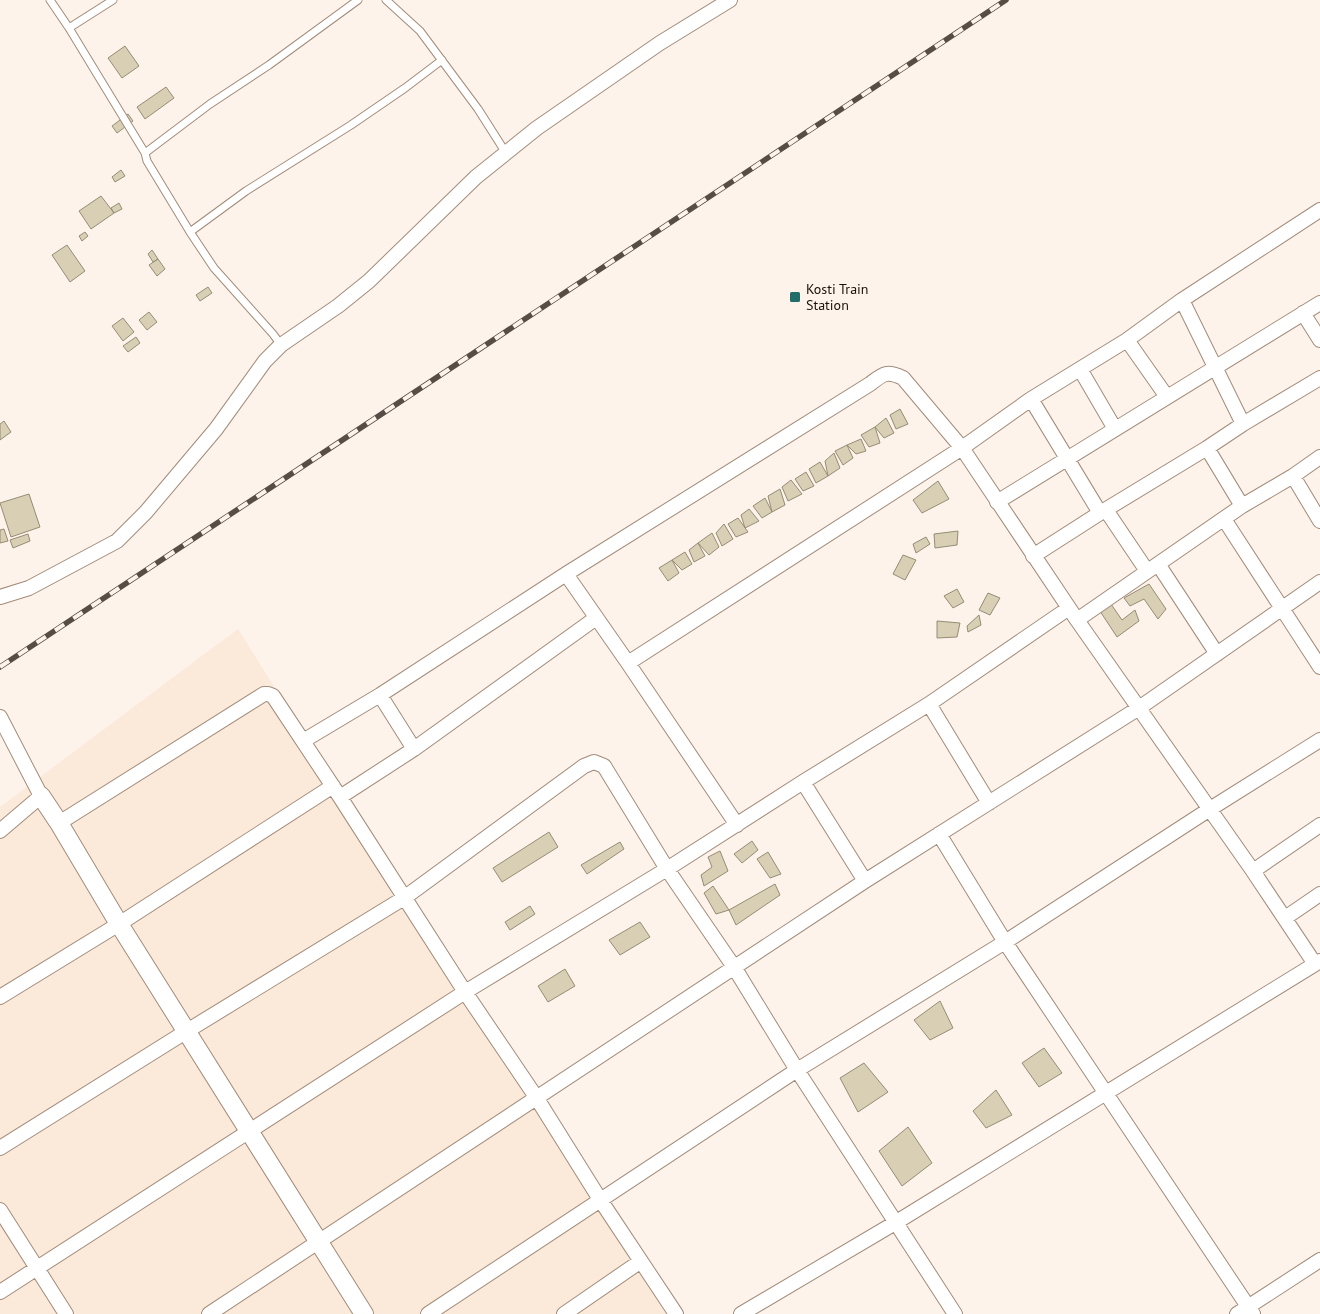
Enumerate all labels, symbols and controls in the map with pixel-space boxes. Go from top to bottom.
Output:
place label: Kosti Train Station [806,280,868,314]
marker: Kosti Train Station [788,290,802,304]

